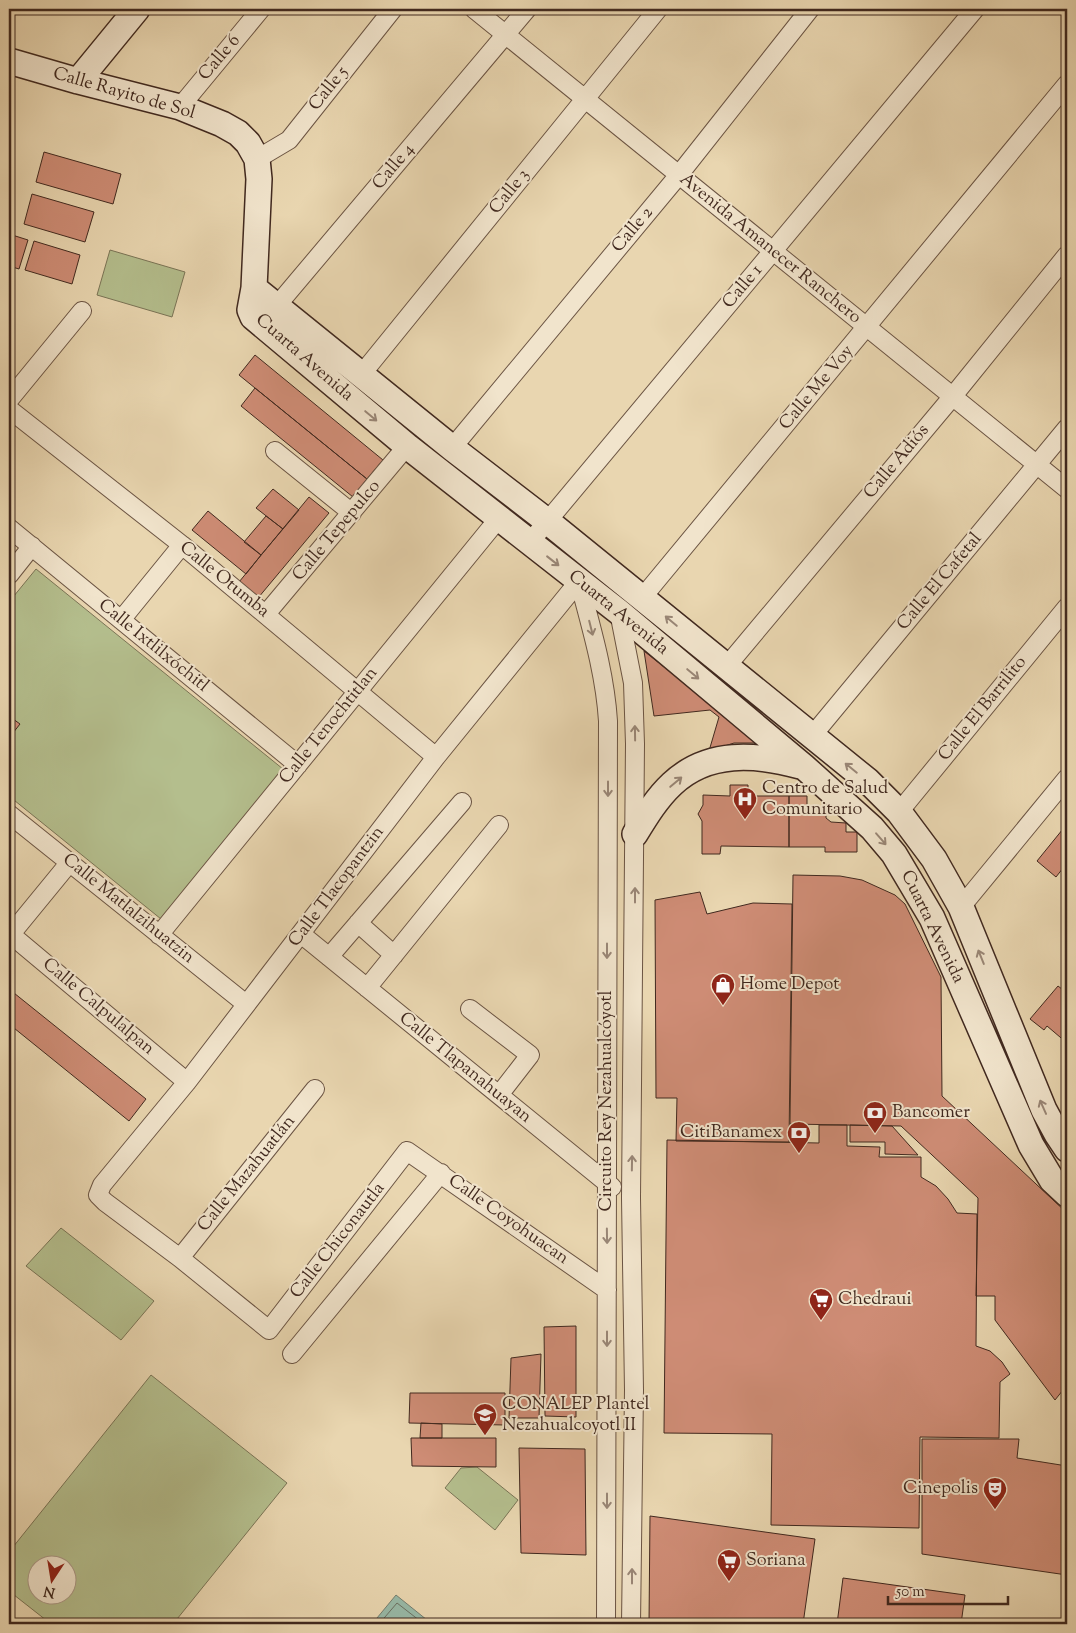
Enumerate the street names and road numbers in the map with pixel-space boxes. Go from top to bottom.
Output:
street label: Calle 6 [193,29,247,87]
street label: Calle Rayito de Sol [50,61,198,127]
street label: Calle 5 [303,61,355,117]
street label: Calle 4 [367,138,421,196]
street label: Calle 3 [484,164,536,220]
street label: Avenida Amanecer Ranchero [673,167,867,331]
street label: Calle 2 [606,201,660,259]
street label: Calle 1 [717,259,769,315]
street label: Cuarta Avenida [249,308,359,408]
street label: Calle Me Voy [774,340,860,436]
street label: Calle Adiós [858,419,936,505]
street label: Calle Tepepulco [287,475,387,587]
street label: Calle El Cafetal [891,527,989,637]
street label: Calle Otumba [173,535,275,625]
street label: Cuarta Avenida [562,564,674,662]
street label: Calle Ixtlilxóchitl [92,593,214,699]
street label: Calle El Barrilito [932,651,1034,767]
street label: Calle Tenochtitlan [274,662,385,790]
street label: Calle Tlacopantzin [283,821,391,953]
street label: Calle Matlalzihuatzin [56,848,200,971]
street label: Cuarta Avenida [893,866,971,988]
street label: Calle Calpulalpan [36,952,160,1062]
street label: Circuito Rey Nezahualcóyotl [594,990,620,1212]
street label: Calle Tlapanahuayan [393,1006,537,1130]
street label: Calle Mazahuatlán [192,1110,303,1238]
street label: Calle Coyohuacan [442,1169,574,1272]
street label: Calle Chiconautla [284,1177,392,1305]

